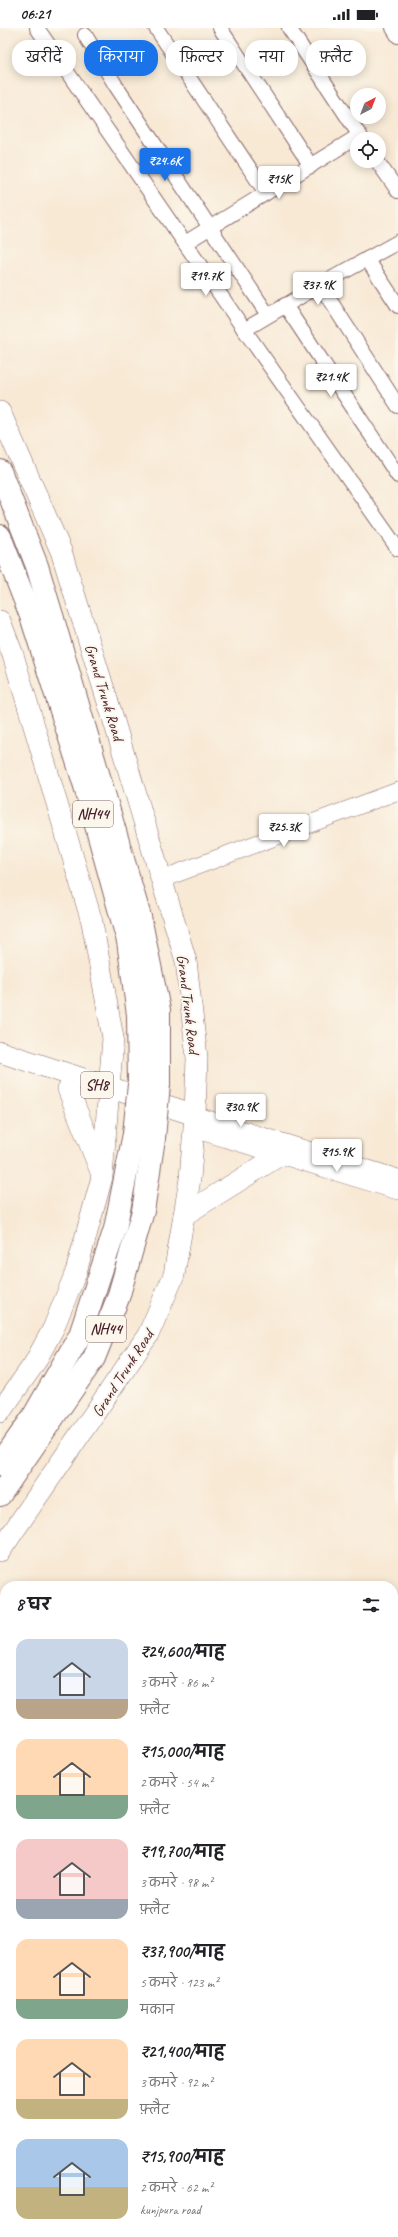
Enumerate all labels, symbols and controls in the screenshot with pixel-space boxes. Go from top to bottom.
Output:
text: 06:21 [20,5,50,24]
chip: खरीदें [12,40,76,76]
chip: किराया [84,40,158,76]
chip: फ़िल्टर [166,40,237,76]
chip: नया [245,40,298,76]
chip: फ़्लैट [306,40,366,76]
north arrow [350,88,386,124]
map controls [350,88,386,168]
button: locate [350,132,386,168]
pin: ₹24.6K [132,148,198,182]
text: ₹24.6K [149,153,181,169]
pin: ₹15K [255,166,303,200]
text: ₹15K [267,171,291,187]
pin: ₹19.7K [173,263,239,297]
text: ₹19.7K [190,268,222,284]
pin: ₹37.9K [285,272,351,306]
text: ₹37.9K [302,277,334,293]
pin: ₹21.4K [298,364,364,398]
text: ₹21.4K [315,369,347,385]
street label: Grand Trunk Road [80,642,129,745]
road number: NH44 [73,801,113,827]
pin: ₹25.3K [251,814,317,848]
text: ₹25.3K [268,819,300,835]
street label: Grand Trunk Road [172,953,204,1057]
road number: SH8 [81,1072,113,1098]
pin: ₹30.9K [208,1094,274,1128]
text: ₹30.9K [225,1099,257,1115]
pin: ₹15.9K [304,1139,370,1173]
text: ₹15.9K [321,1144,353,1160]
road number: NH44 [86,1316,126,1342]
street label: Grand Trunk Road [87,1324,160,1421]
text: 8 घर [16,1594,50,1615]
icon: filters [360,1594,382,1616]
text: ₹24,600/माह [140,1641,225,1662]
icon: home [48,1655,96,1703]
text: 3 कमरे · 86 m² [140,1675,212,1691]
text: फ़्लैट [140,1702,170,1718]
text: ₹15,000/माह [140,1741,225,1762]
icon: home [48,1755,96,1803]
text: 2 कमरे · 54 m² [140,1775,212,1791]
text: फ़्लैट [140,1802,170,1818]
text: ₹19,700/माह [140,1841,225,1862]
icon: home [48,1855,96,1903]
text: 3 कमरे · 98 m² [140,1875,212,1891]
text: फ़्लैट [140,1902,170,1918]
text: ₹37,900/माह [140,1941,225,1962]
icon: home [48,1955,96,2003]
text: 5 कमरे · 123 m² [140,1975,218,1991]
text: मकान [140,2002,174,2018]
text: ₹21,400/माह [140,2041,225,2062]
icon: home [48,2055,96,2103]
text: 3 कमरे · 92 m² [140,2075,212,2091]
text: फ़्लैट [140,2102,170,2118]
text: ₹15,900/माह [140,2146,224,2167]
icon: home [48,2155,96,2203]
text: 2 कमरे · 62 m² [140,2180,212,2196]
text: kunjpura road [140,2202,201,2218]

